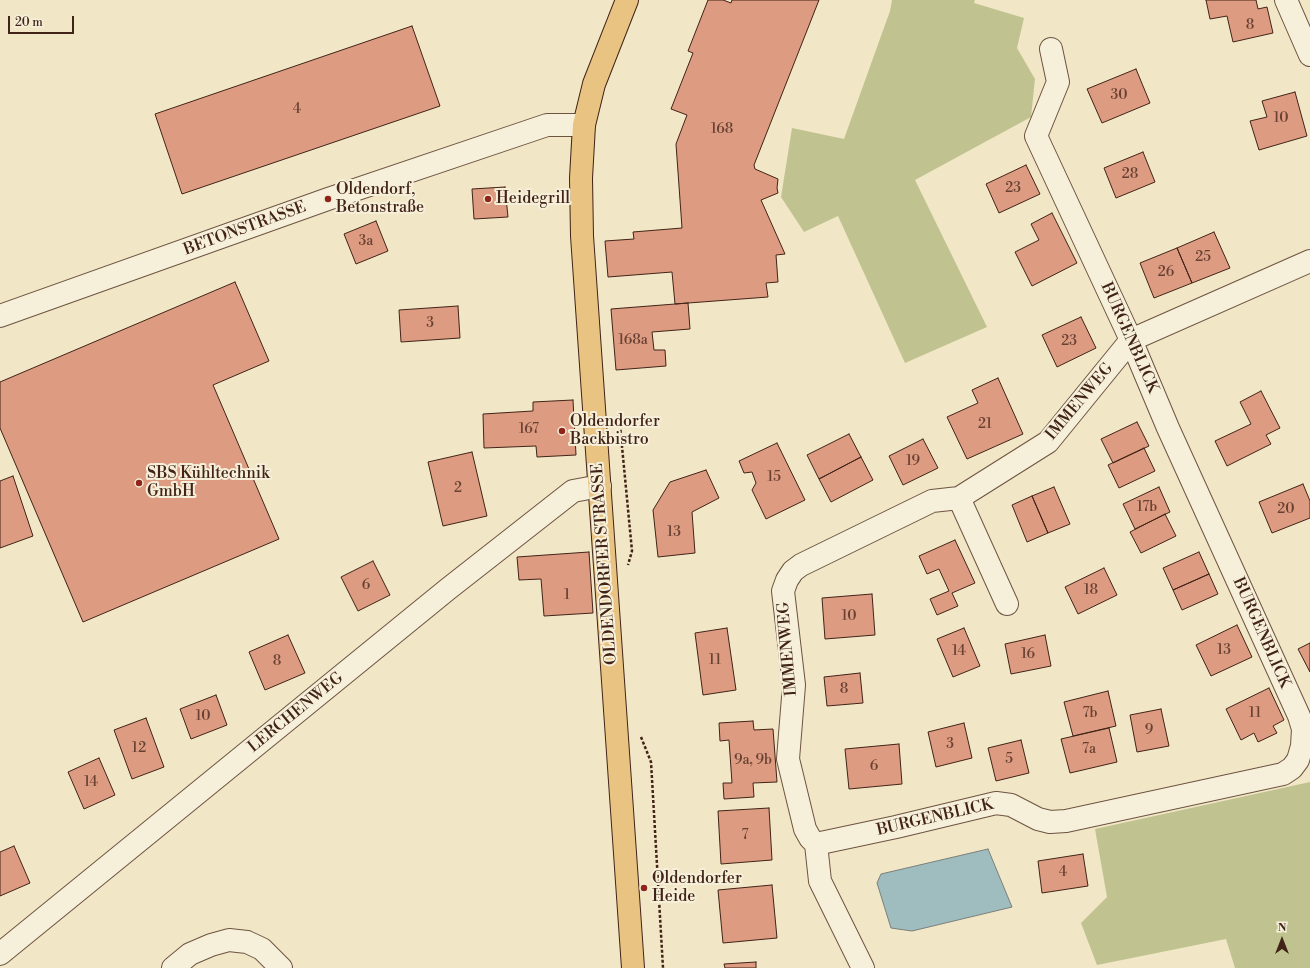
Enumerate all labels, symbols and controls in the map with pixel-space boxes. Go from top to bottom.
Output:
scale bar [10,8,76,34]
text: 20 m [15,15,43,30]
house number: 8 [1246,18,1254,34]
house number: 30 [1110,88,1128,104]
house number: 4 [293,102,301,118]
house number: 10 [1274,111,1288,127]
house number: 168 [711,122,733,138]
house number: 28 [1122,167,1138,183]
place label: Oldendorf, Betonstraße [336,180,424,218]
house number: 23 [1005,181,1021,197]
place label: Heidegrill [496,189,570,209]
marker: Oldendorf, Betonstraße [323,194,333,204]
marker: Heidegrill [483,194,493,204]
street label: BETONSTRASSE [181,198,309,260]
house number: 3a [359,234,373,250]
house number: 25 [1195,250,1211,266]
house number: 26 [1158,265,1174,281]
street label: BURGENBLICK [1096,280,1162,396]
house number: 3 [426,316,434,332]
house number: 168a [618,333,648,349]
house number: 23 [1061,334,1077,350]
street label: IMMENWEG [1042,360,1118,444]
place label: Oldendorfer Backbistro [570,412,660,450]
house number: 21 [978,417,992,433]
house number: 167 [519,422,539,438]
marker: Oldendorfer Backbistro [557,426,567,436]
house number: 19 [906,454,920,470]
street label: OLDENDORFER STRASSE [588,463,622,665]
place label: SBS Kühltechnik GmbH [147,464,269,502]
house number: 15 [767,470,781,486]
marker: SBS Kühltechnik GmbH [134,478,144,488]
house number: 2 [454,481,462,497]
house number: 17b [1137,500,1157,516]
house number: 20 [1277,502,1295,518]
house number: 13 [667,525,681,541]
street label: BURGENBLICK [1228,575,1294,691]
house number: 6 [362,578,370,594]
house number: 18 [1084,583,1098,599]
house number: 1 [564,588,570,604]
street label: IMMENWEG [774,601,802,697]
house number: 10 [842,609,856,625]
house number: 13 [1217,643,1231,659]
house number: 14 [952,644,966,660]
house number: 16 [1021,647,1035,663]
house number: 11 [709,653,721,669]
house number: 8 [273,654,281,670]
street label: LERCHENWEG [245,669,347,757]
house number: 8 [840,682,848,698]
house number: 7b [1082,706,1098,722]
house number: 11 [1249,706,1261,722]
house number: 10 [196,709,210,725]
house number: 9 [1145,723,1153,739]
house number: 3 [946,737,954,753]
house number: 12 [132,741,146,757]
house number: 7a [1082,742,1096,758]
house number: 5 [1005,752,1013,768]
house number: 9a, 9b [734,753,772,769]
house number: 6 [870,759,878,775]
house number: 14 [84,775,98,791]
street label: BURGENBLICK [875,795,995,841]
house number: 7 [741,828,749,844]
house number: 4 [1059,865,1067,881]
place label: Oldendorfer Heide [652,869,742,907]
marker: Oldendorfer Heide [639,883,649,893]
north arrow [1262,920,1302,960]
text: N [1278,921,1286,935]

